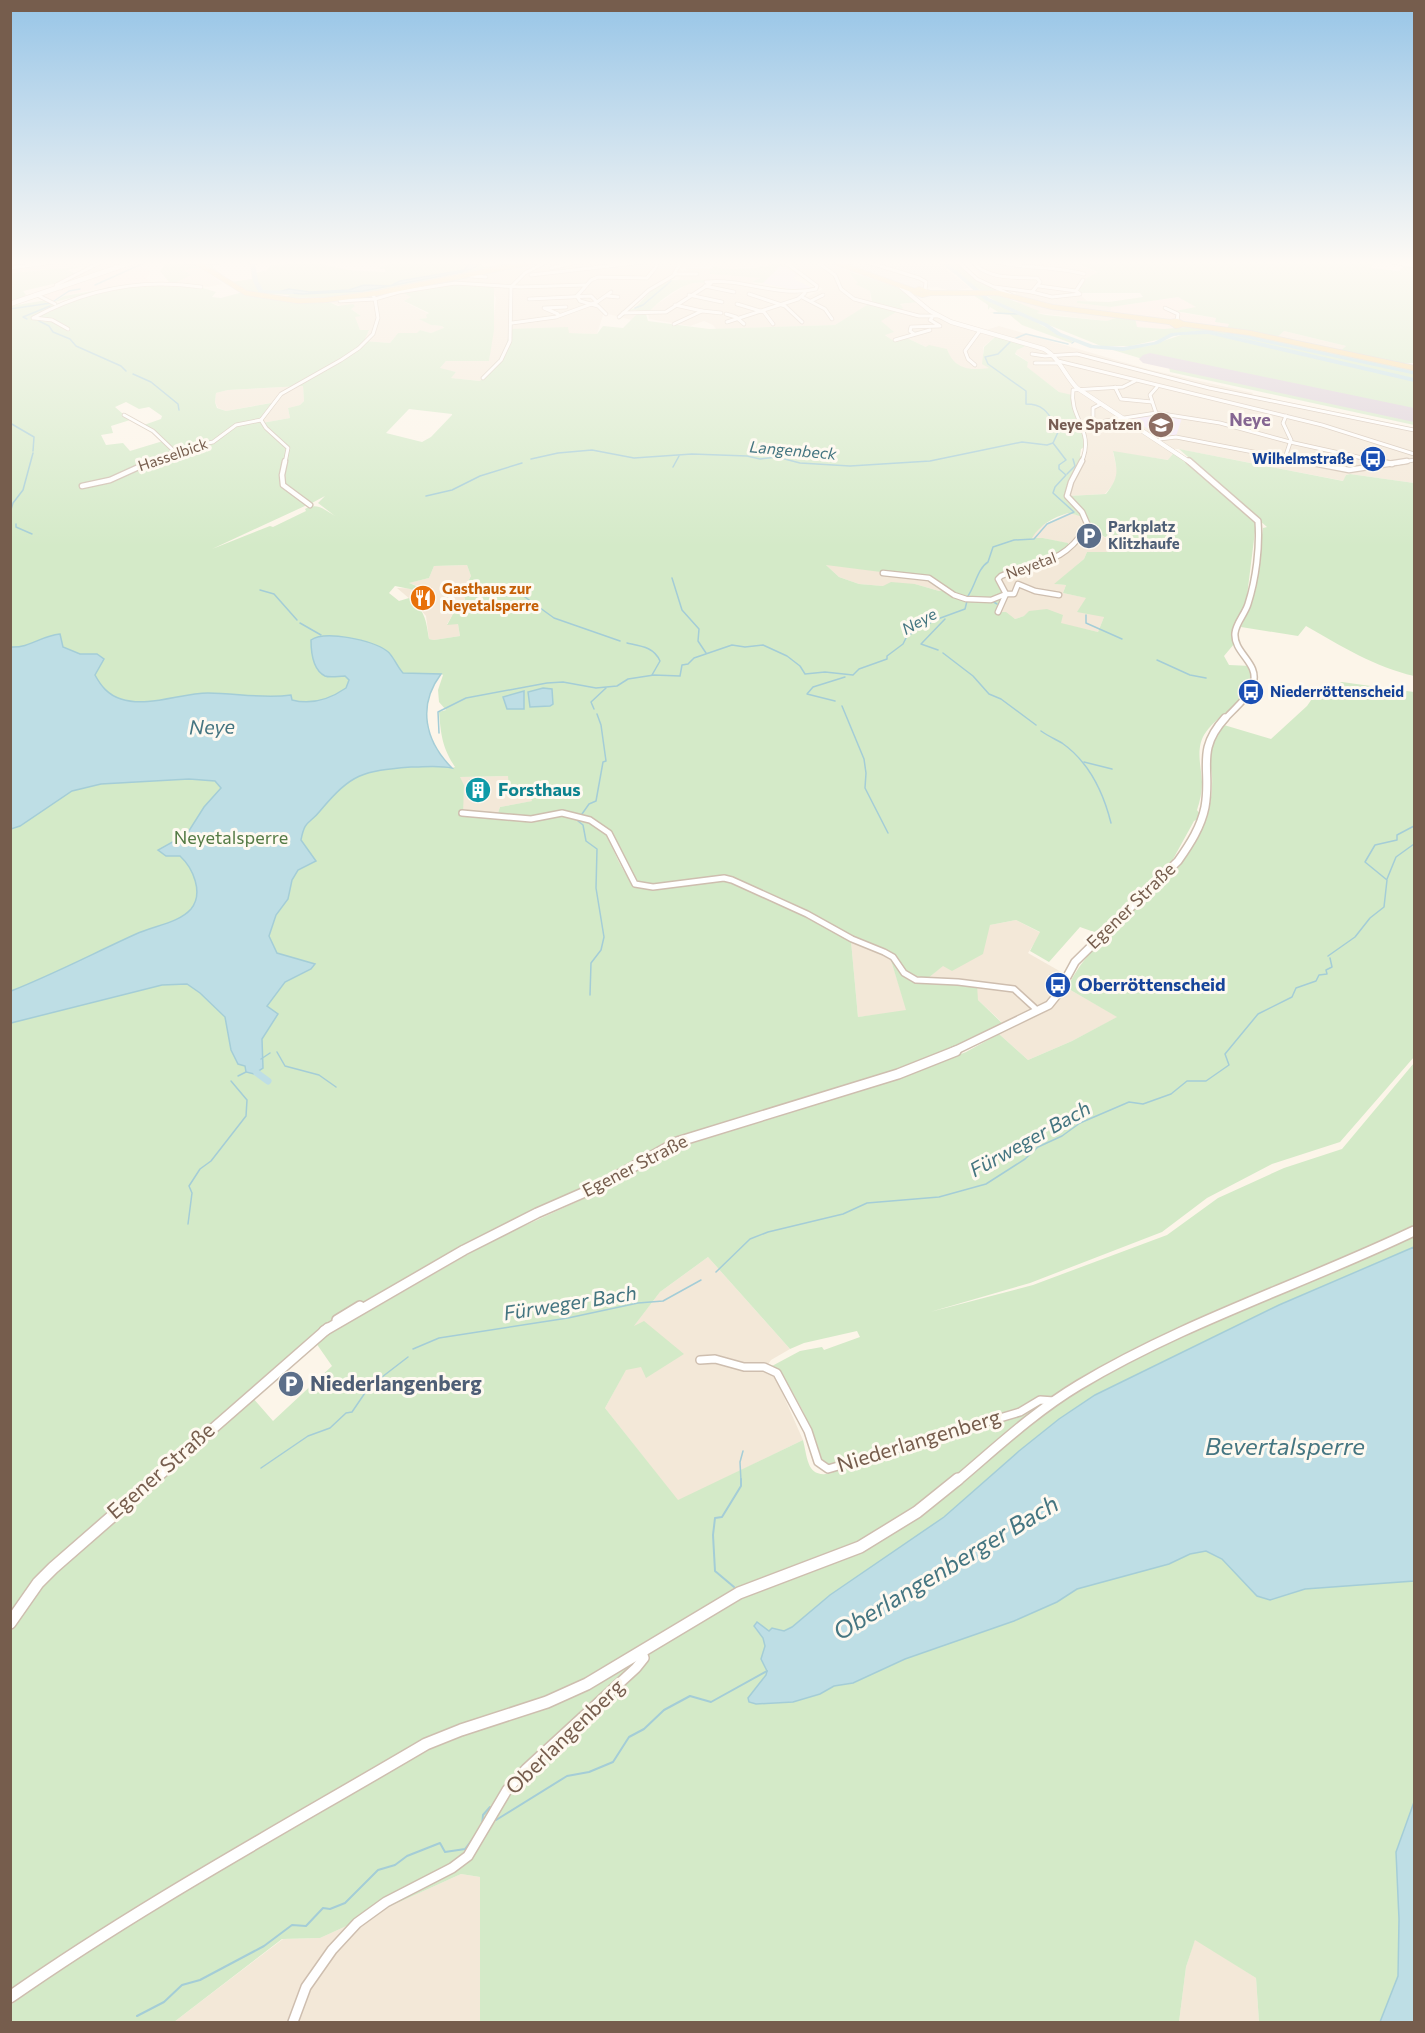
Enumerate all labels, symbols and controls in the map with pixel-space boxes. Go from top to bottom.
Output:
district label: Neye [1229,408,1271,430]
school or university icon: Neye Spatzen [1146,410,1176,440]
place label: Neye Spatzen [1048,415,1142,433]
street label: Hasselbick [135,434,210,474]
water label: Langenbeck [749,436,838,463]
bus stop icon: Wilhelmstraße [1358,444,1388,474]
place label: Wilhelmstraße [1252,449,1354,467]
place label: Parkplatz Klitzhaufe [1108,517,1180,552]
parking icon: Parkplatz Klitzhaufe [1074,521,1104,551]
street label: Neyetal [1003,548,1058,582]
place label: Gasthaus zur Neyetalsperre [442,579,539,614]
restaurant icon: Gasthaus zur Neyetalsperre [408,583,438,613]
water label: Neye [898,603,940,638]
bus stop icon: Niederröttenscheid [1236,677,1266,707]
place label: Niederröttenscheid [1270,682,1404,700]
water label: Neye [189,714,236,738]
building icon: Forsthaus [463,775,493,805]
place label: Forsthaus [498,778,581,800]
park label: Neyetalsperre [174,826,288,848]
street label: Egener Straße [1081,857,1179,953]
bus stop icon: Oberröttenscheid [1043,970,1073,1000]
place label: Oberröttenscheid [1078,973,1226,995]
water label: Fürweger Bach [965,1095,1094,1181]
street label: Egener Straße [578,1129,691,1201]
water label: Fürweger Bach [502,1280,638,1324]
parking icon: Niederlangenberg [276,1369,306,1399]
place label: Niederlangenberg [310,1370,482,1395]
street label: Niederlangenberg [834,1403,1003,1476]
street label: Egener Straße [101,1417,219,1523]
water label: Bevertalsperre [1205,1431,1365,1460]
water label: Oberlangenberger Bach [827,1488,1063,1645]
street label: Oberlangenberg [500,1673,628,1799]

